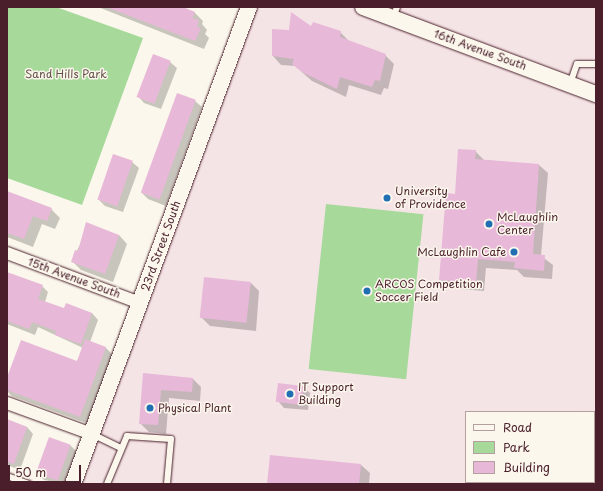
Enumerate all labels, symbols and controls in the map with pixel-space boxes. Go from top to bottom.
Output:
street label: 16th Avenue South [431,27,529,73]
park label: Sand Hills Park [25,67,107,81]
place label: University of Providence [395,185,466,211]
marker: University of Providence [382,193,392,203]
street label: 23rd Street South [138,199,184,293]
place label: McLaughlin Center [497,211,558,237]
marker: McLaughlin Center [484,219,494,229]
place label: McLaughlin Cafe [416,245,506,259]
marker: McLaughlin Cafe [509,247,519,257]
street label: 15th Avenue South [26,255,122,301]
place label: ARCOS Competition Soccer Field [375,278,483,304]
marker: ARCOS Competition Soccer Field [362,286,372,296]
place label: IT Support Building [298,381,354,407]
marker: IT Support Building [285,389,295,399]
place label: Physical Plant [158,401,232,415]
marker: Physical Plant [145,403,155,413]
legend [465,411,595,483]
text: Road [503,418,532,436]
text: Park [503,438,530,456]
scale bar [10,457,83,483]
text: Building [503,458,550,476]
text: 50 m [15,463,46,481]

